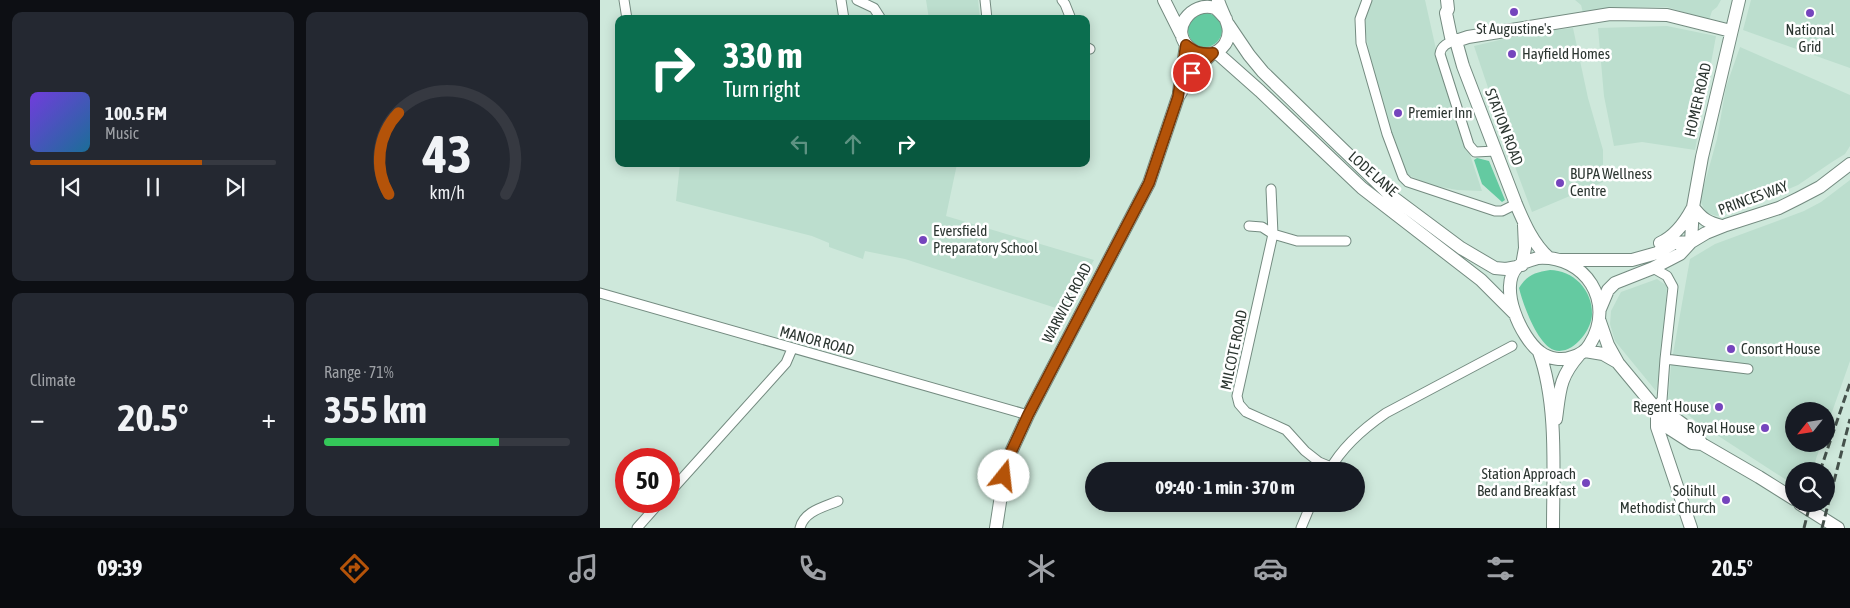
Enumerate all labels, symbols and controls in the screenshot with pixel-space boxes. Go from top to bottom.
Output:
marker: St Augustine's [1508,6,1520,18]
marker: National Grid [1804,7,1816,19]
place label: St Augustine's [1476,20,1552,37]
place label: National Grid [1786,21,1834,55]
icon: right [640,35,705,100]
text: 330 m [723,35,802,75]
place label: Hayfield Homes [1522,45,1610,62]
marker: Hayfield Homes [1506,48,1518,60]
pin [1171,52,1213,94]
icon: arrive [1178,59,1206,87]
street label: HOMER ROAD [1681,61,1714,139]
text: Turn right [723,76,800,102]
street label: STATION ROAD [1482,86,1527,168]
text: 100.5 FM [105,102,167,124]
place label: Premier Inn [1408,104,1473,121]
marker: Premier Inn [1392,107,1404,119]
text: Music [105,124,139,142]
text: 43 [422,124,471,184]
icon: left [786,130,814,158]
icon: ahead [839,130,867,158]
icon: right [892,130,920,158]
street label: LODE LANE [1345,148,1402,200]
place label: BUPA Wellness Centre [1570,165,1652,199]
icon: previous [57,173,85,201]
icon: pause [139,173,167,201]
icon: next [221,173,249,201]
marker: BUPA Wellness Centre [1554,177,1566,189]
street label: PRINCES WAY [1716,177,1790,218]
text: km/h [429,182,465,203]
place label: Eversfield Preparatory School [933,222,1038,256]
marker: Eversfield Preparatory School [917,234,929,246]
street label: WARWICK ROAD [1038,260,1095,346]
street label: MILCOTE ROAD [1217,308,1250,391]
street label: MANOR ROAD [778,322,856,359]
place label: Consort House [1741,340,1820,357]
marker: Consort House [1725,343,1737,355]
text: Range · 71% [324,363,394,381]
text: Climate [30,371,76,389]
text: 355 km [324,388,427,431]
text: 20.5° [118,396,188,439]
place label: Regent House [1633,398,1709,415]
marker: Regent House [1713,401,1725,413]
text: − [30,402,45,434]
text: + [261,402,276,434]
north arrow [1785,402,1835,452]
map controls [1785,402,1835,512]
place label: Royal House [1686,419,1755,436]
marker: Royal House [1759,422,1771,434]
speed limit sign: 50 [615,448,680,513]
position arrow [977,449,1029,501]
button: search [1785,462,1835,512]
place label: Station Approach Bed and Breakfast [1477,465,1576,499]
text: 09:40 · 1 min · 370 m [1155,476,1295,498]
marker: Station Approach Bed and Breakfast [1580,477,1592,489]
place label: Solihull Methodist Church [1620,482,1716,516]
marker: Solihull Methodist Church [1720,494,1732,506]
icon: directions [337,551,372,586]
icon: music [566,551,601,586]
icon: phone [795,551,830,586]
icon: climate [1024,551,1059,586]
icon: car [1253,551,1288,586]
icon: filters [1483,551,1518,586]
text: 09:39 [97,555,142,581]
text: 20.5° [1712,555,1753,581]

